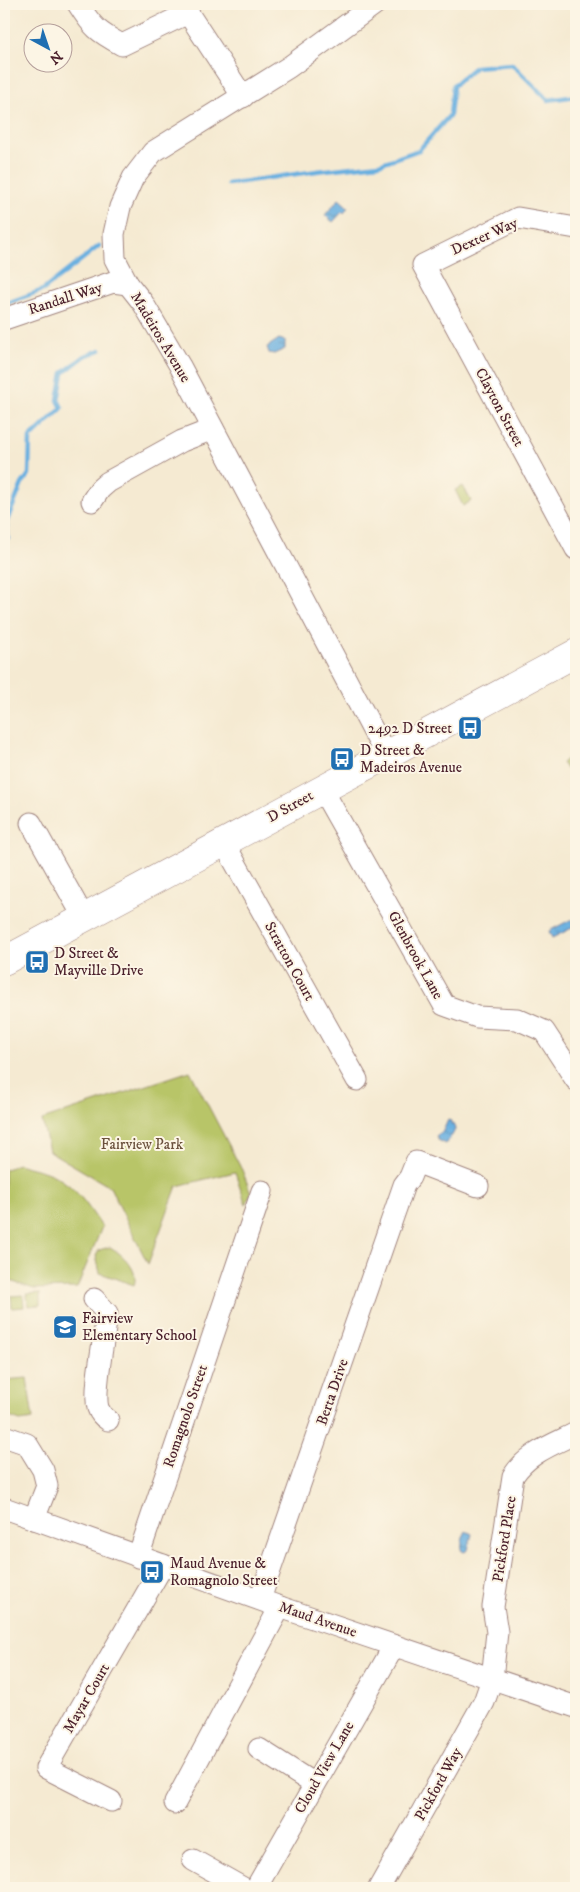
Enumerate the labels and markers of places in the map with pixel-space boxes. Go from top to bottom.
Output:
bus stop icon: 2492 D Street [457,715,483,741]
place label: 2492 D Street [368,719,452,738]
place label: D Street & Madeiros Avenue [360,741,462,777]
bus stop icon: D Street & Madeiros Avenue [329,746,355,772]
place label: D Street & Mayville Drive [54,944,143,980]
bus stop icon: D Street & Mayville Drive [24,949,50,975]
place label: Fairview Elementary School [82,1309,197,1345]
school or university icon: Fairview Elementary School [52,1314,78,1340]
place label: Maud Avenue & Romagnolo Street [170,1554,278,1590]
bus stop icon: Maud Avenue & Romagnolo Street [139,1559,165,1585]

